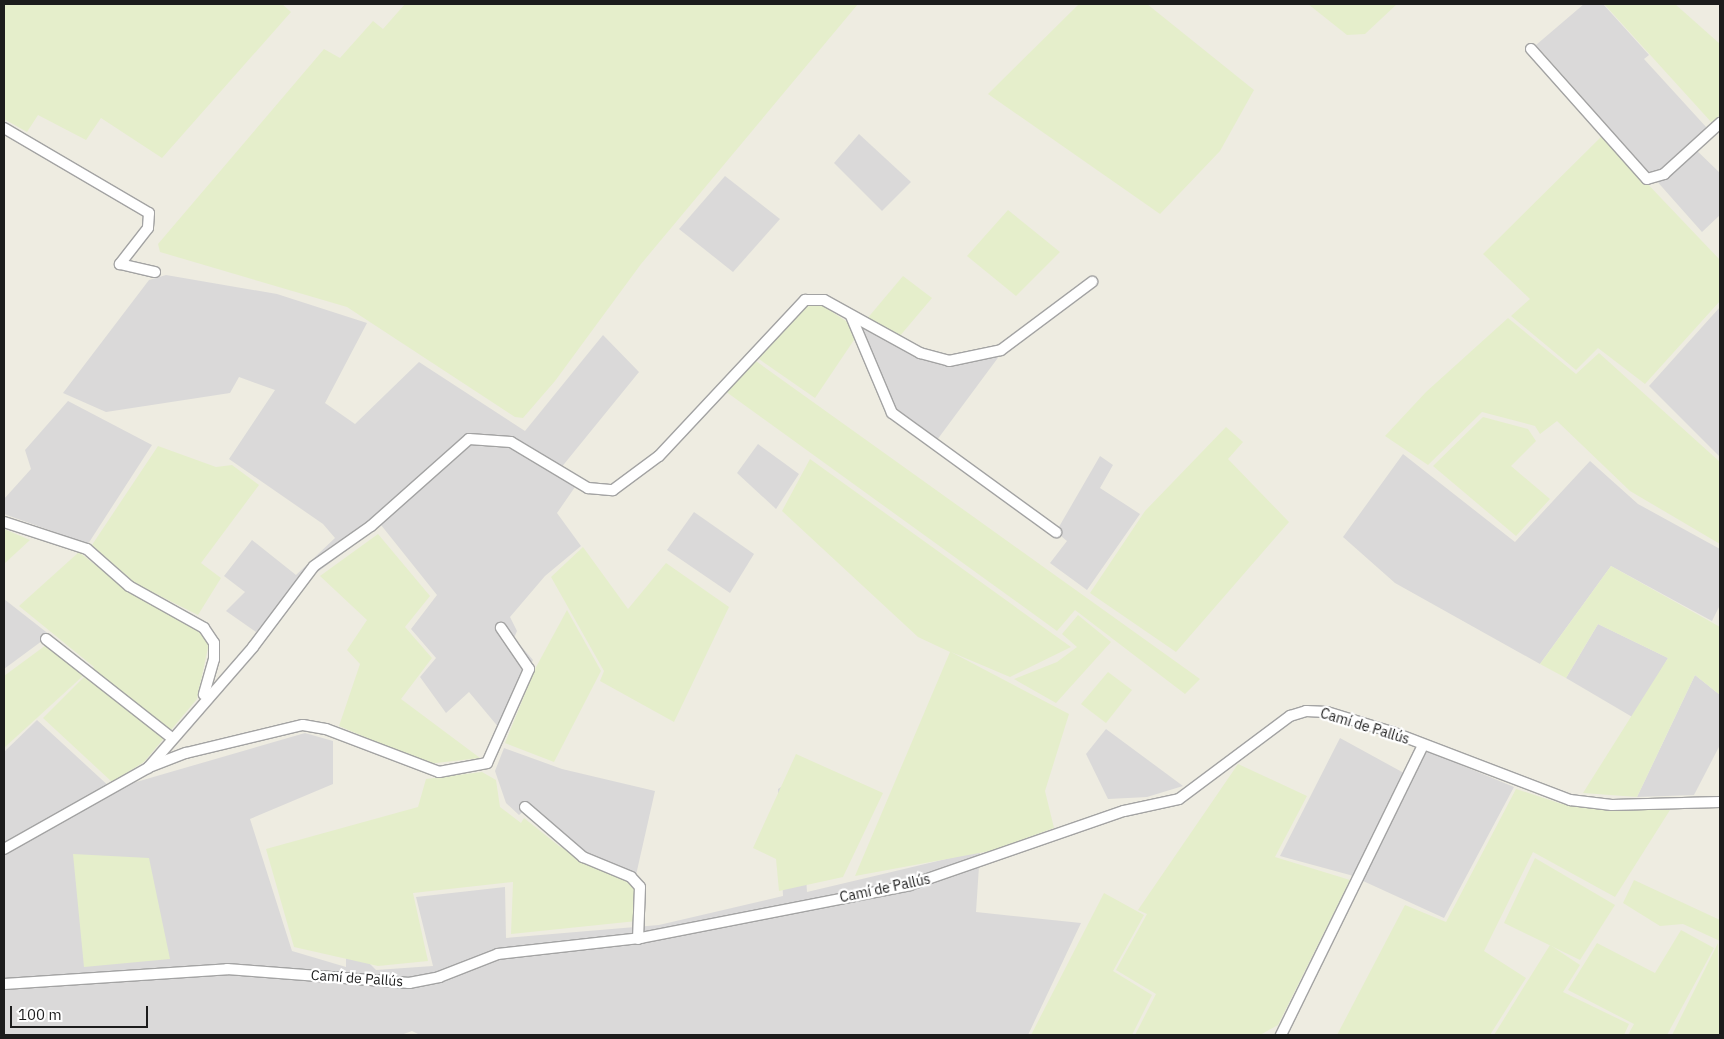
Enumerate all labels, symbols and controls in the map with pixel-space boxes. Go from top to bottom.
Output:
street label: Camí de Pallús [1318,704,1412,748]
street label: Camí de Pallús [838,870,932,906]
street label: Camí de Pallús [310,966,404,990]
scale bar [12,996,150,1028]
text: 100 m [18,1005,62,1024]

